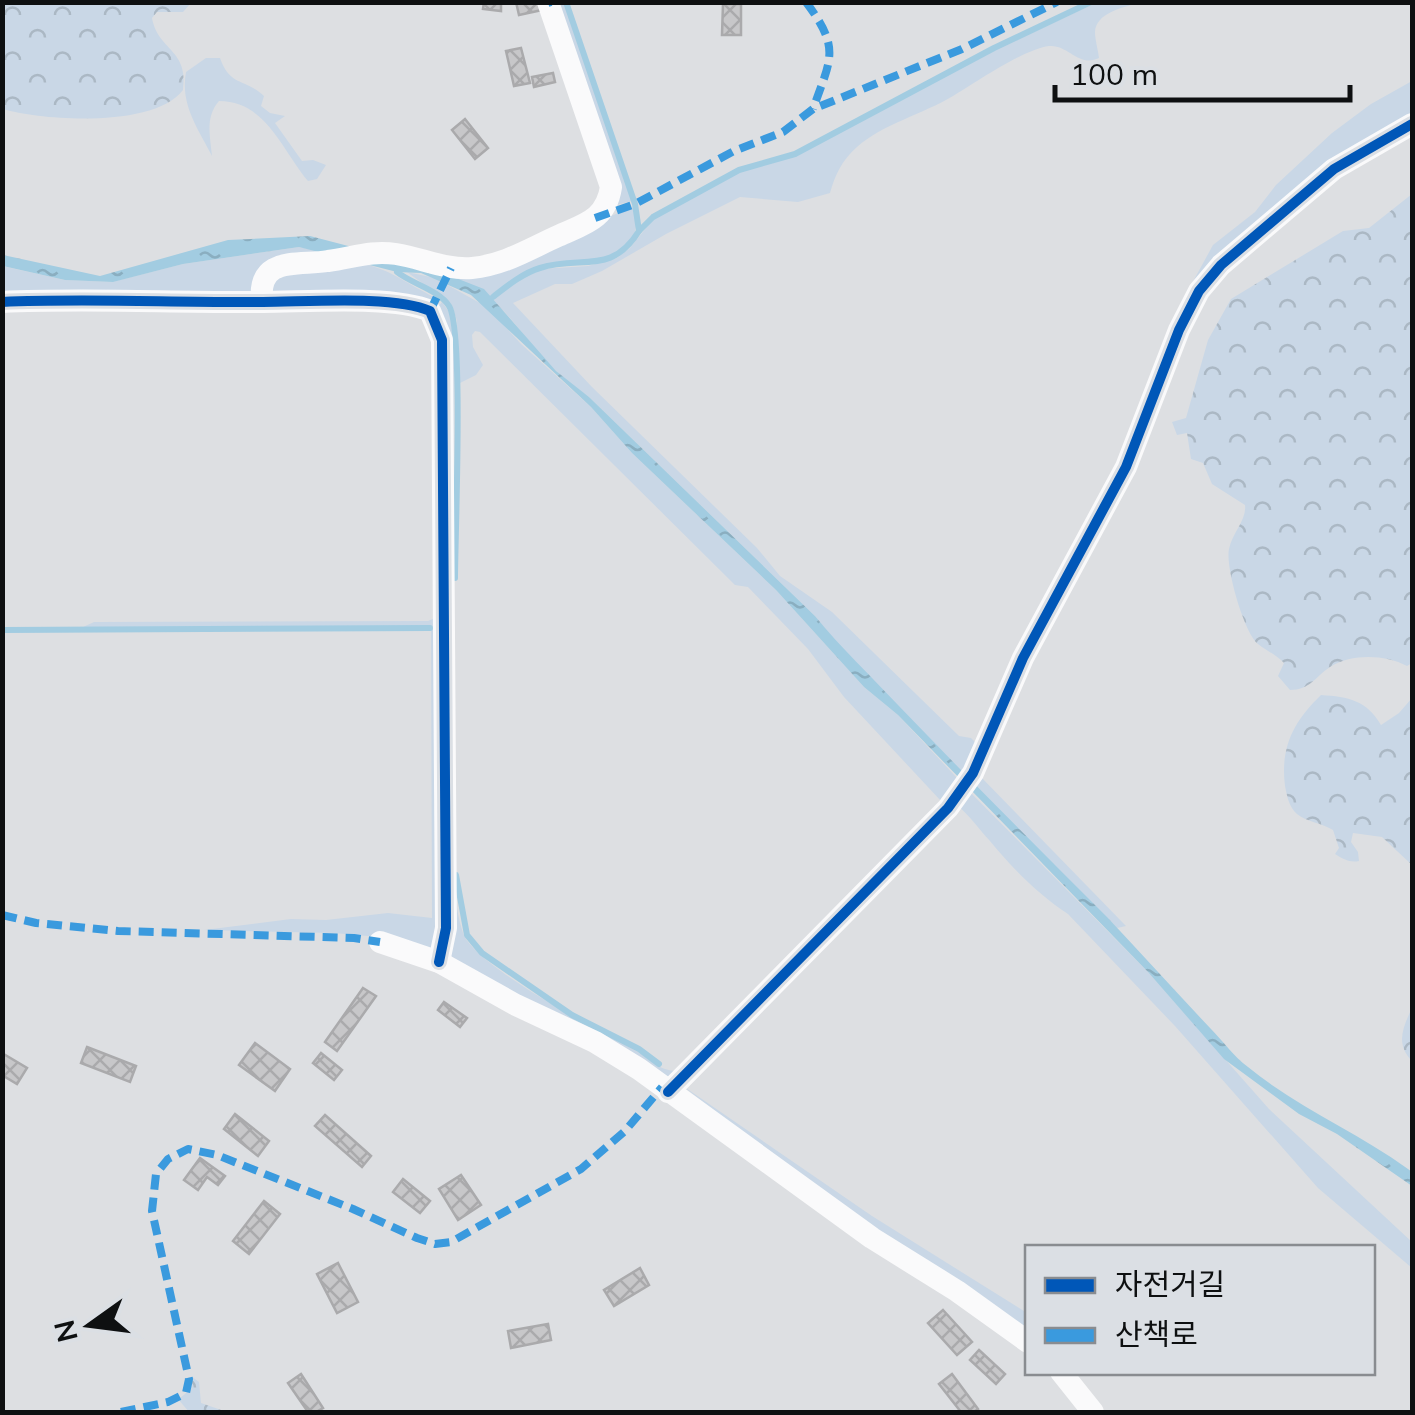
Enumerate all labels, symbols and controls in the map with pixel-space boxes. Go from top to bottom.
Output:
scale bar [1055,40,1350,102]
text: 100 m [1070,55,1158,93]
legend [1025,1245,1375,1375]
text: 자전거길 [1115,1265,1225,1303]
north arrow [40,1275,140,1375]
text: 산책로 [1115,1315,1198,1353]
text: N [46,1317,85,1346]

